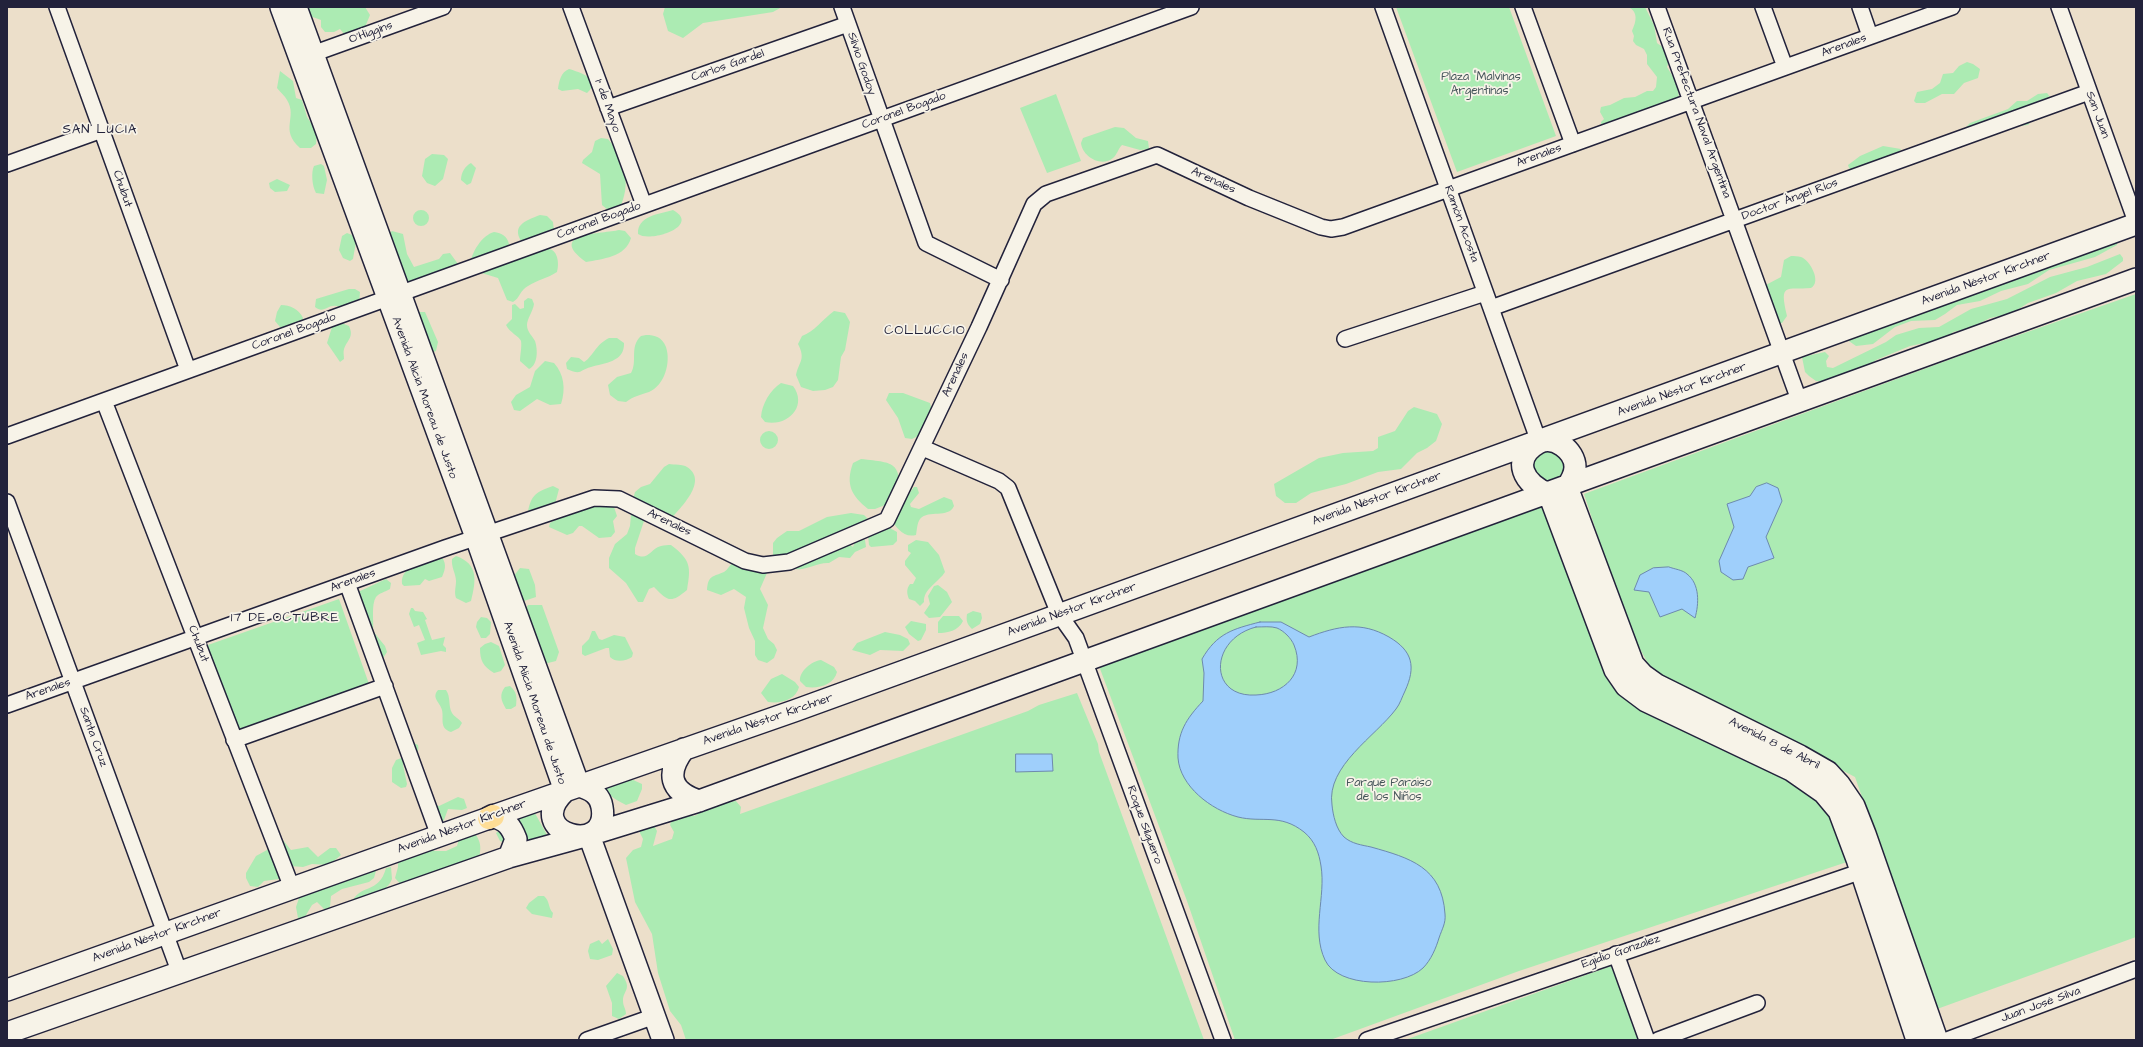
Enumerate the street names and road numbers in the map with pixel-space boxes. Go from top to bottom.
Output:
street label: O'Higgins [347,18,395,48]
street label: Rua Prefectura Naval Argentina [1658,26,1734,200]
street label: Silvio Godoy [844,31,878,97]
street label: Arenales [1819,31,1869,61]
street label: Carlos Gardel [690,47,766,85]
street label: 1° de Mayo [591,77,623,135]
street label: Coronel Bogado [860,89,948,133]
street label: San Juan [2082,89,2112,141]
street label: Arenales [1514,141,1564,171]
street label: Arenales [1189,164,1237,198]
street label: Chubut [109,169,135,209]
street label: Doctor Ángel Ríos [1740,176,1840,224]
street label: Ramón Acosta [1440,184,1482,264]
street label: Coronel Bogado [555,199,643,243]
street label: Avenida Néstor Kirchner [1919,249,2053,309]
street label: Coronel Bogado [250,310,338,354]
street label: Avenida Alicia Moreau de Justo [388,315,460,481]
street label: Arenales [939,351,973,399]
street label: Avenida Néstor Kirchner [1615,360,1749,420]
street label: Avenida Néstor Kirchner [1310,469,1444,529]
street label: Arenales [645,506,693,540]
street label: Arenales [328,566,378,596]
street label: Avenida Néstor Kirchner [1005,580,1139,640]
street label: Avenida Alicia Moreau de Justo [499,620,569,786]
street label: Chubut [184,624,212,664]
street label: Arenales [23,675,73,705]
street label: Avenida Néstor Kirchner [701,691,835,749]
street label: Santa Cruz [76,705,110,769]
street label: Avenida 8 de Abril [1726,715,1822,773]
street label: Roque Silguero [1123,784,1165,866]
street label: Avenida Néstor Kirchner [395,797,529,857]
street label: Avenida Néstor Kirchner [90,906,224,966]
street label: Egidio Gonzalez [1580,932,1662,972]
street label: Juan José Silva [1999,984,2083,1026]

